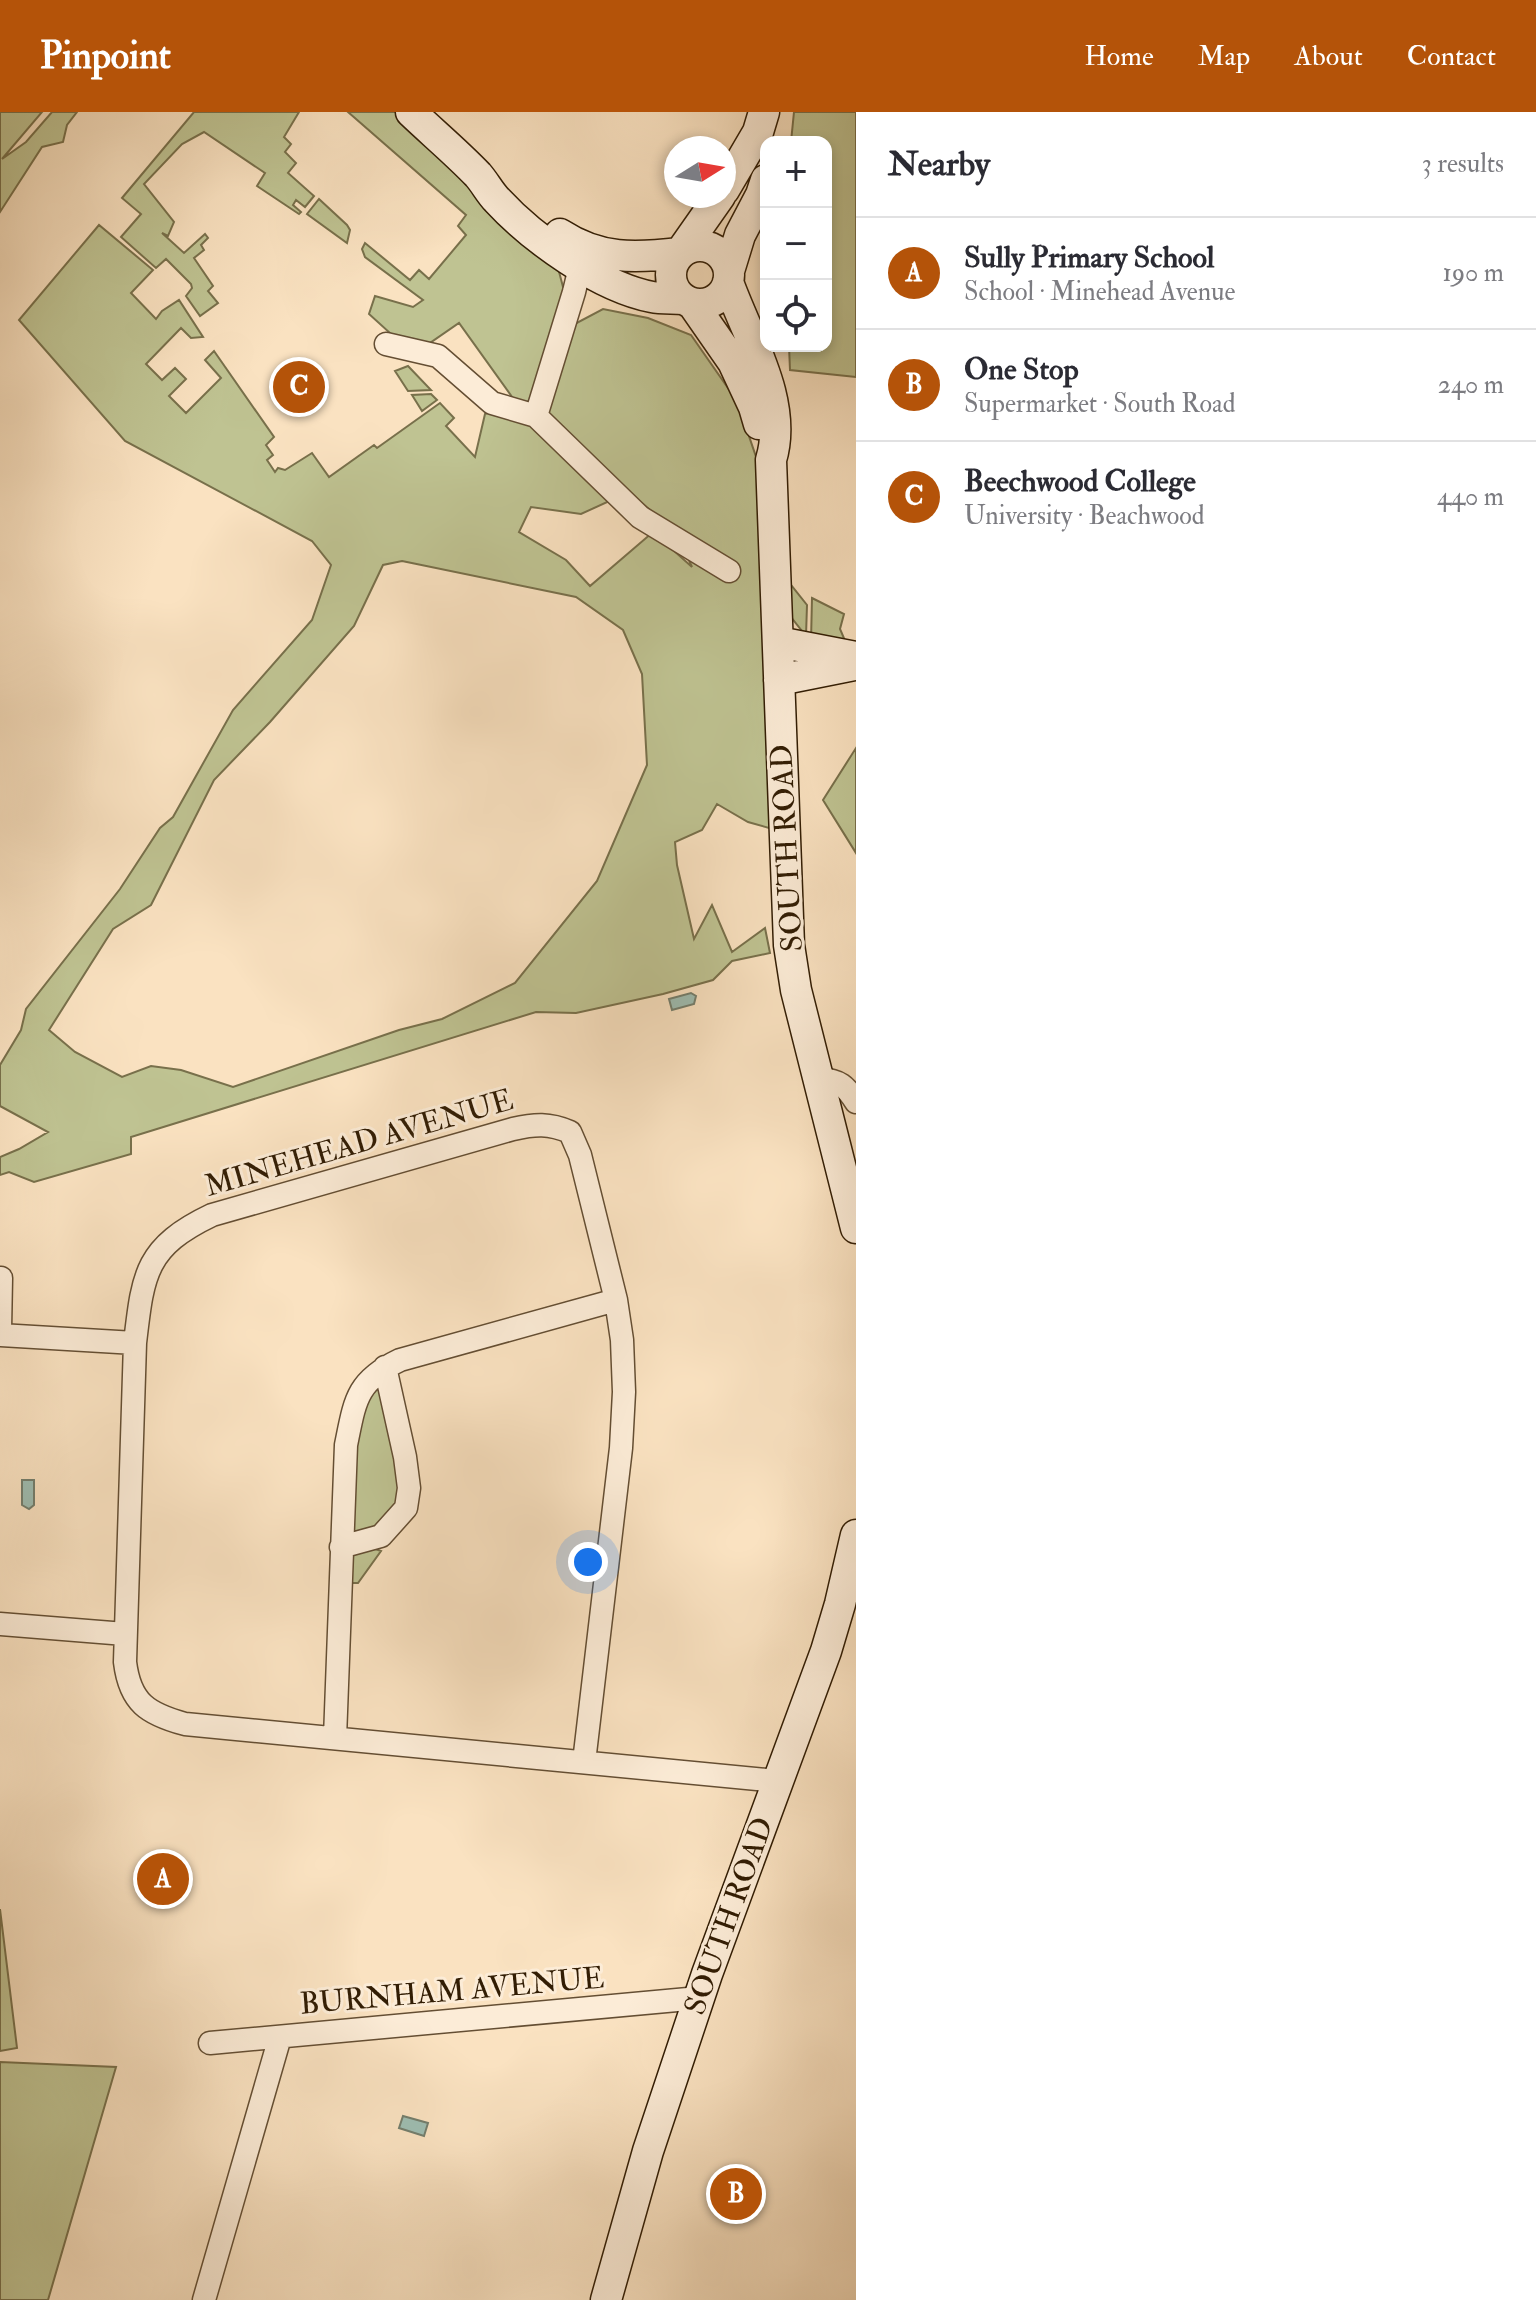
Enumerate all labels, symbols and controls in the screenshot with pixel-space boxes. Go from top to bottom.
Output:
text: Pinpoint [40,32,171,80]
text: Home [1084,39,1154,74]
text: Map [1198,39,1250,74]
text: About [1294,39,1363,74]
text: Contact [1407,39,1496,74]
north arrow [664,136,736,208]
map controls [760,136,832,352]
button: + [760,136,832,208]
text: Nearby [888,143,990,186]
text: 3 results [1422,148,1504,180]
button: − [760,208,832,280]
text: Sully Primary School [964,239,1215,276]
text: A [906,257,922,289]
text: 190 m [1443,257,1504,289]
text: School · Minehead Avenue [964,276,1235,308]
button: locate [760,280,832,352]
text: One Stop [964,351,1079,388]
pin: C [273,357,325,417]
text: B [905,369,923,401]
text: 240 m [1438,369,1504,401]
text: Supermarket · South Road [964,388,1236,420]
text: Beechwood College [964,463,1196,500]
text: C [904,481,924,513]
text: 440 m [1437,481,1504,513]
text: University · Beachwood [964,500,1205,532]
street label: SOUTH ROAD [763,743,811,953]
street label: MINEHEAD AVENUE [200,1081,518,1205]
your location [568,1542,608,1582]
street label: SOUTH ROAD [676,1812,782,2020]
pin: A [137,1849,189,1909]
street label: BURNHAM AVENUE [298,1959,606,2023]
pin: B [710,2164,762,2224]

